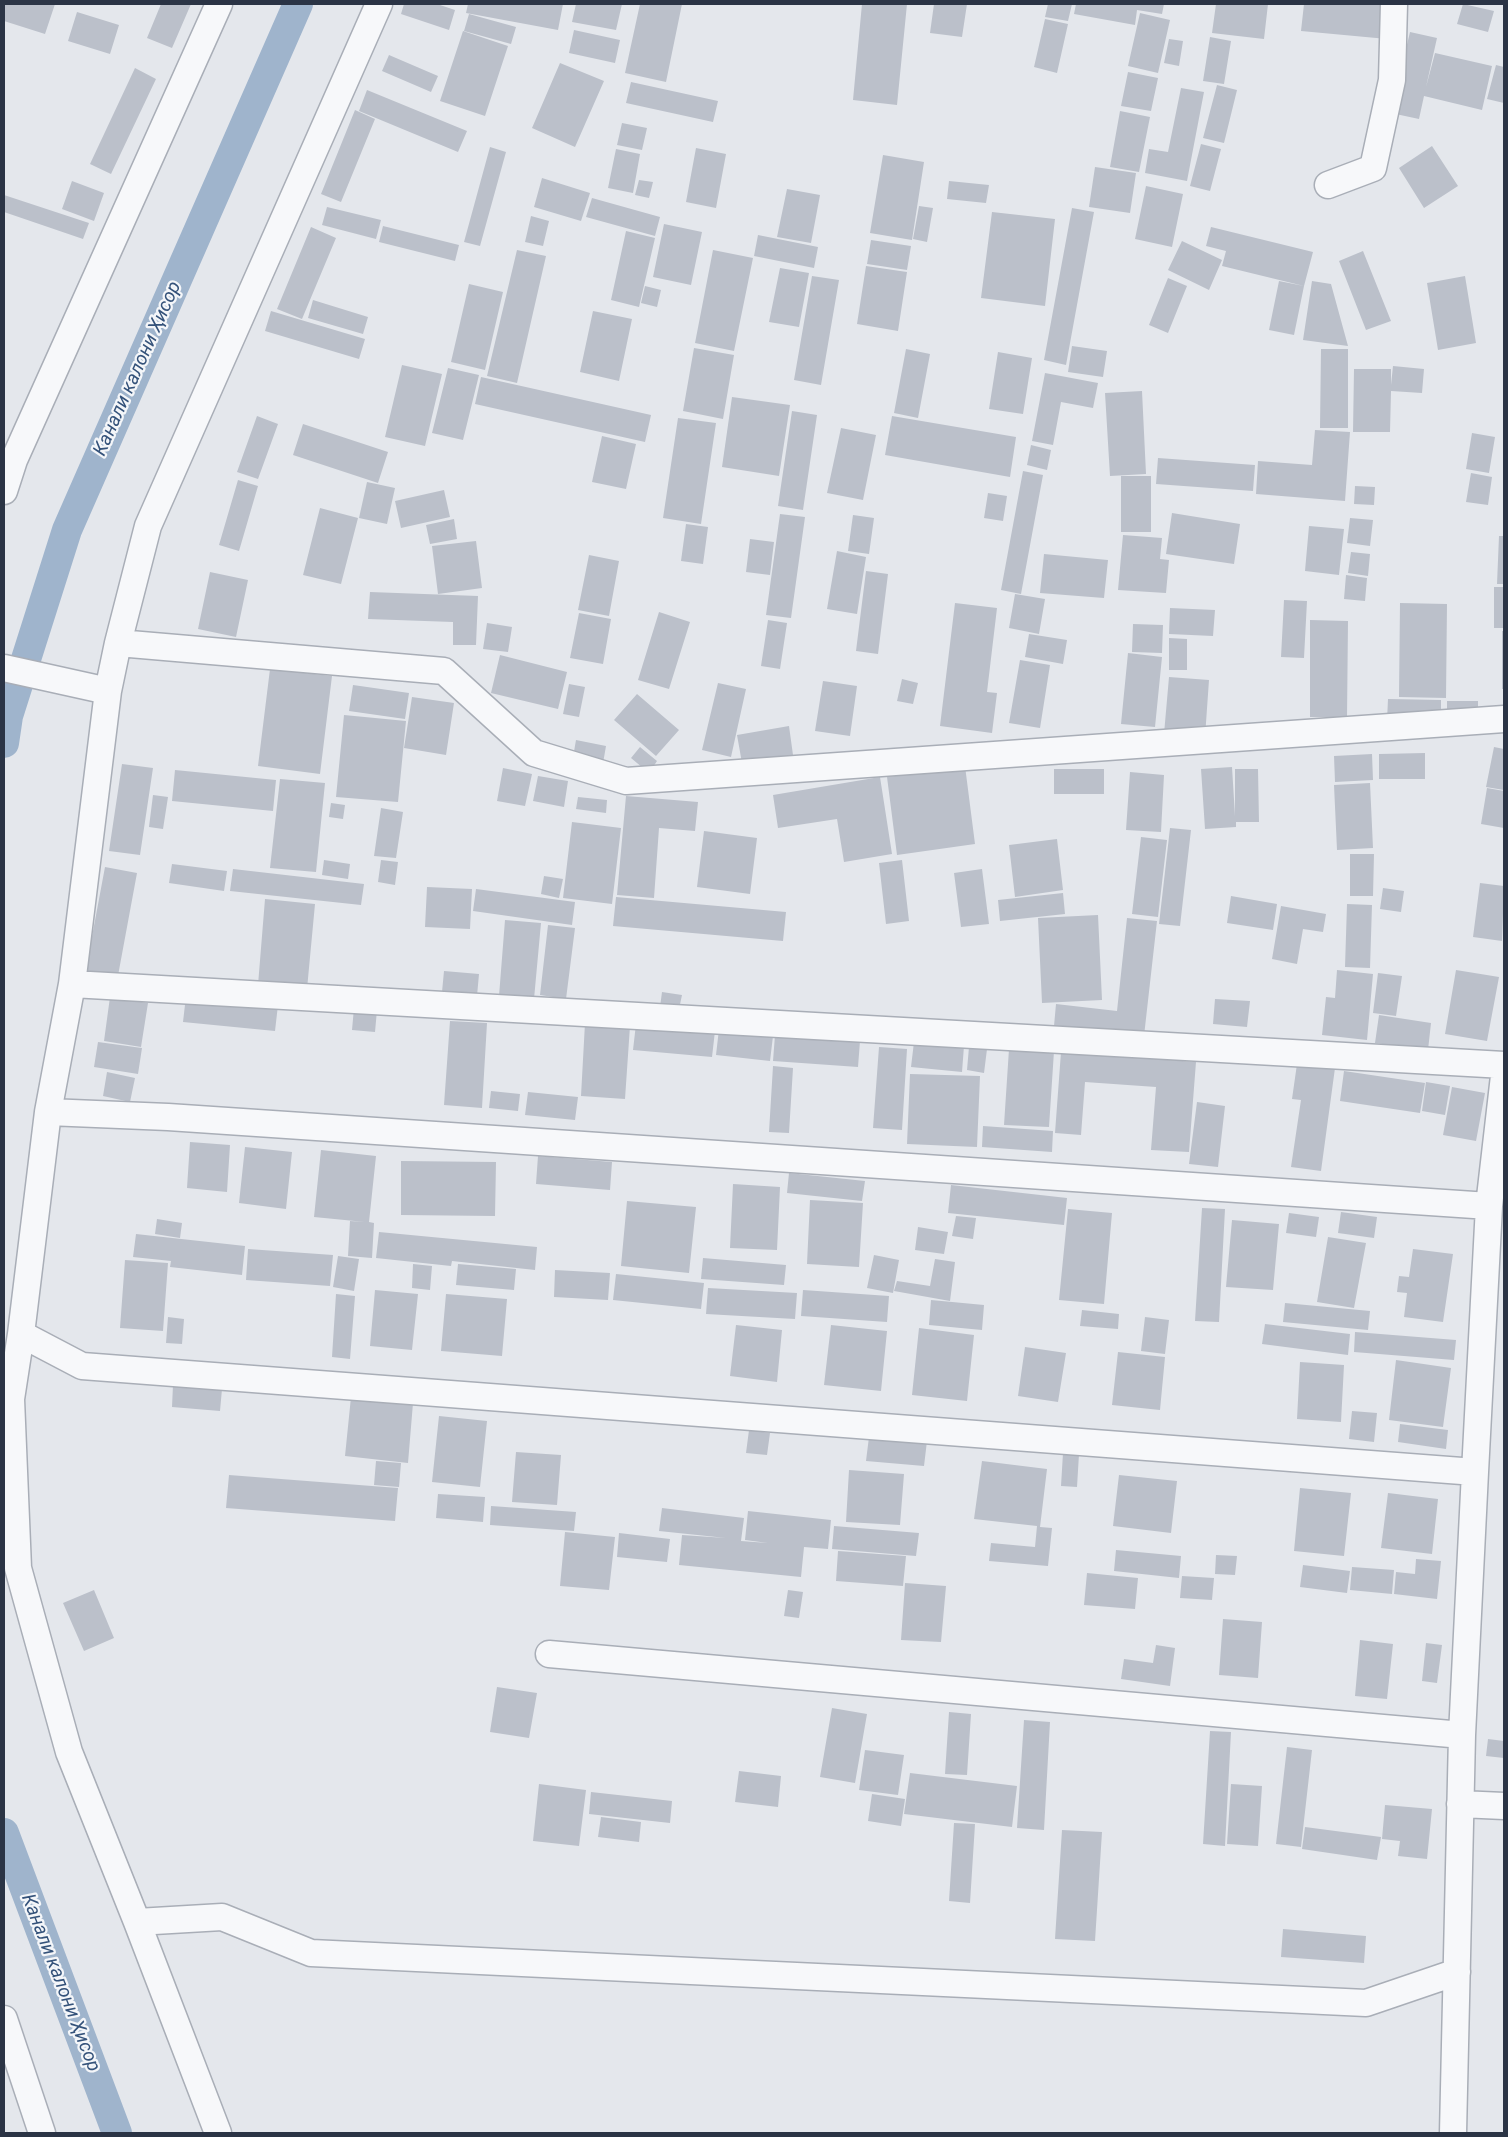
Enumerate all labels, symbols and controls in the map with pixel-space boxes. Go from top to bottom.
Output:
water label: Канали калони Ҳисор [89,278,187,460]
water label: Канали калони Ҳисор [16,1891,104,2075]

